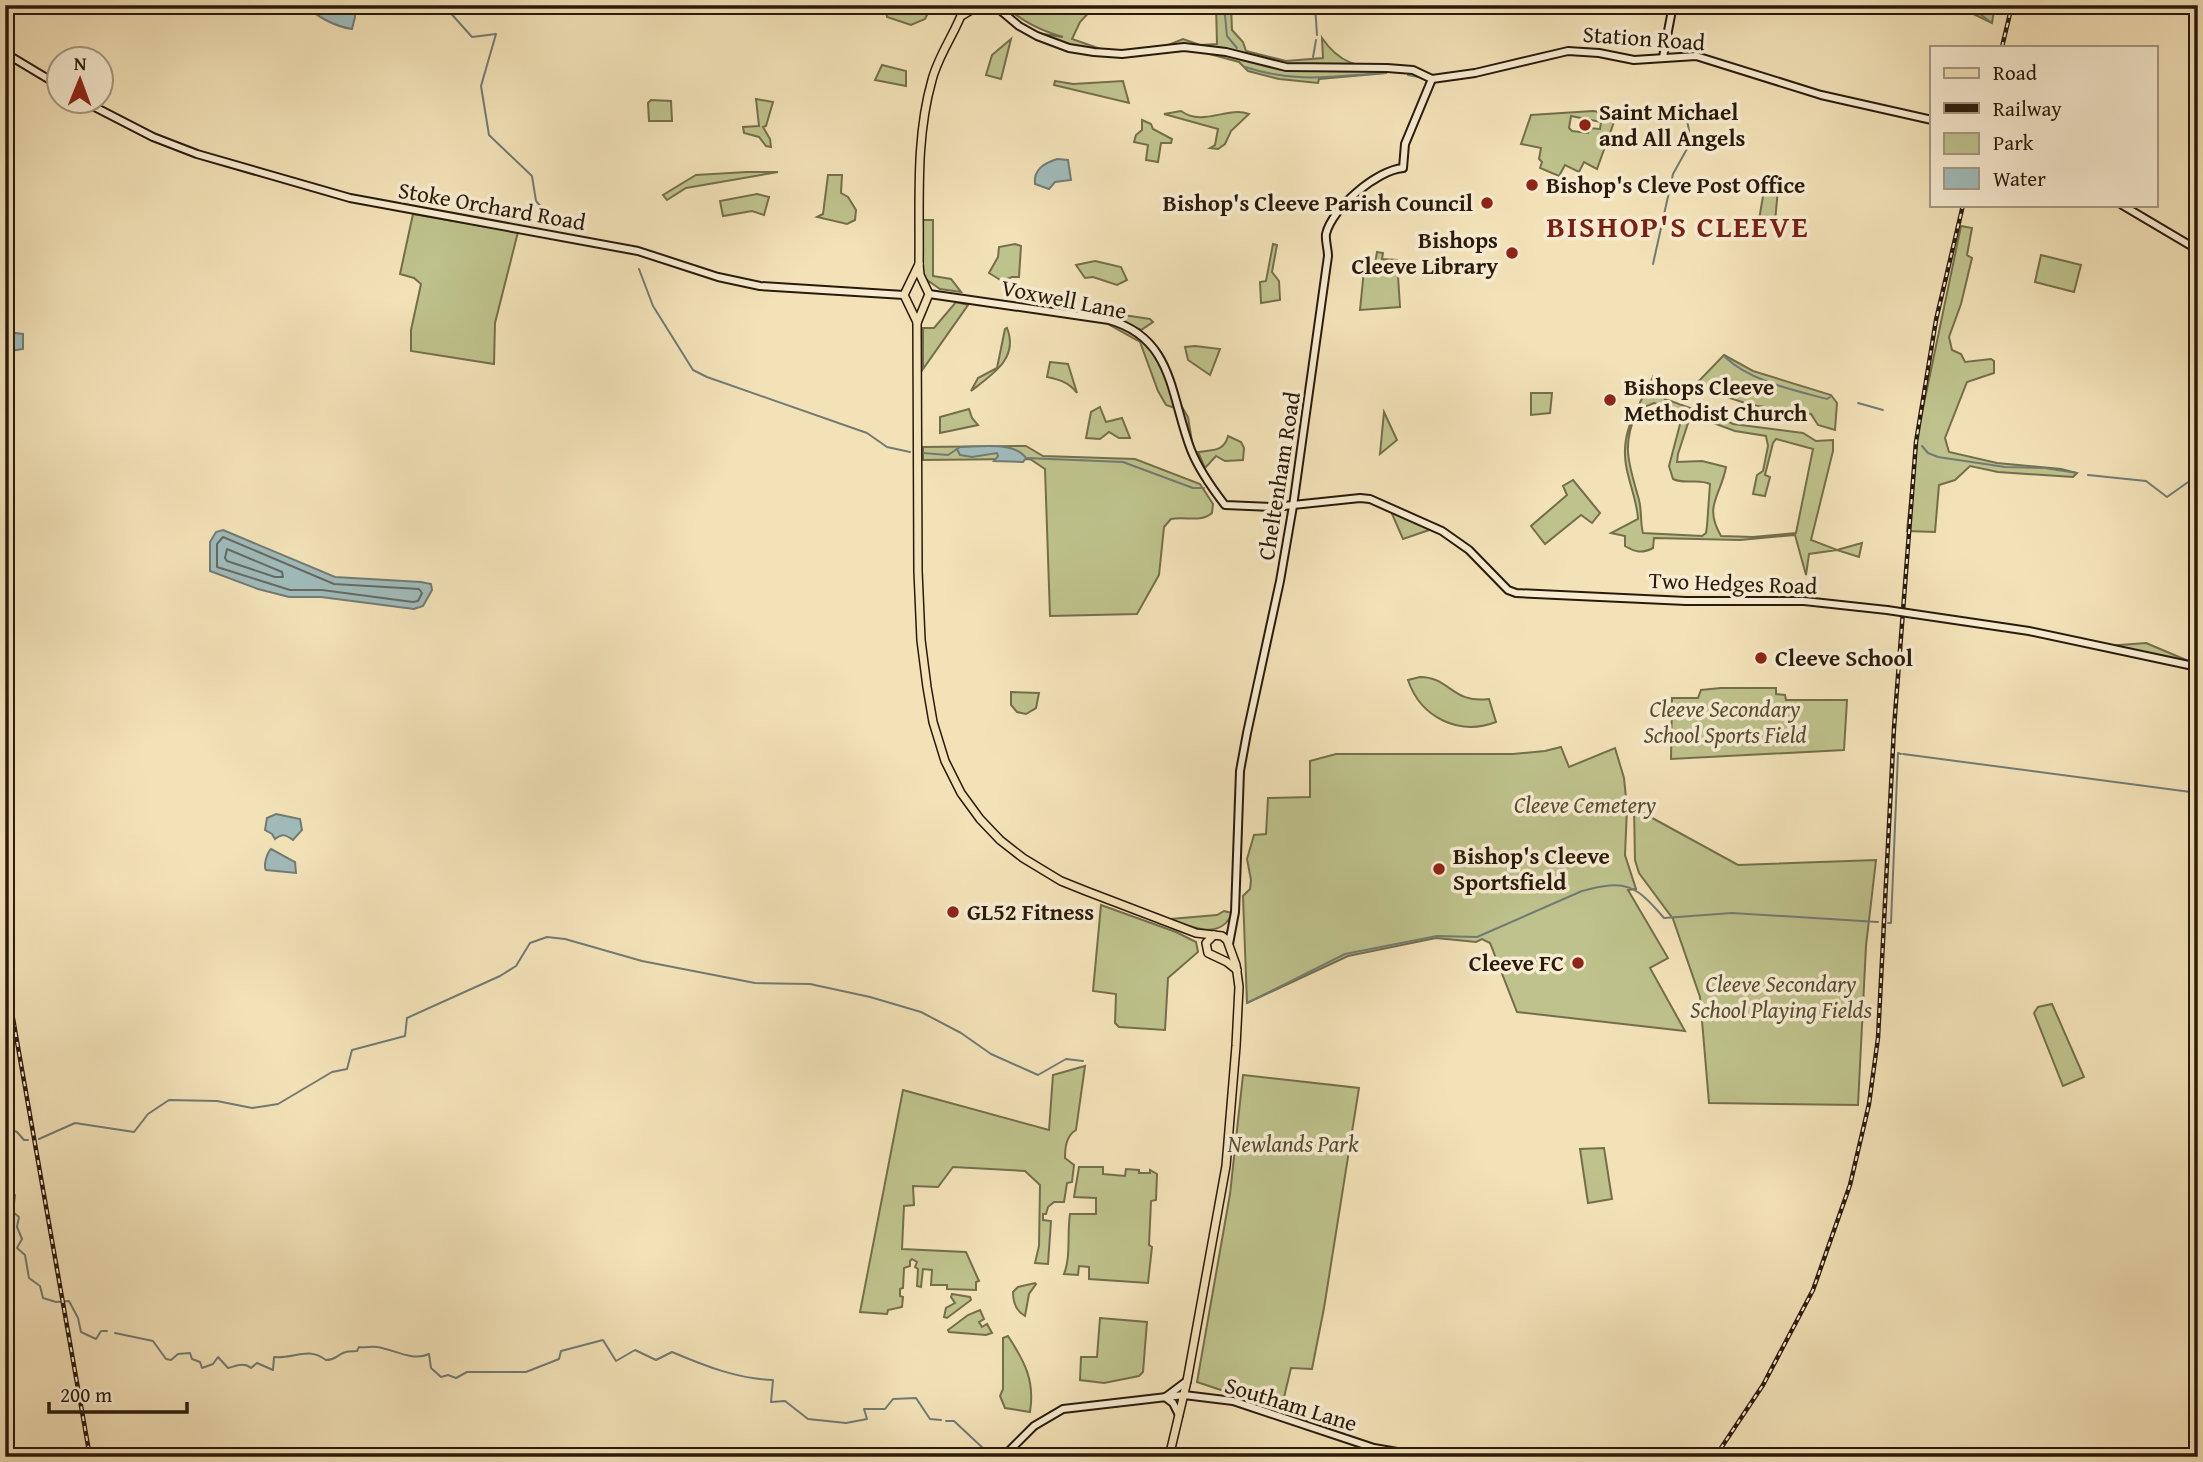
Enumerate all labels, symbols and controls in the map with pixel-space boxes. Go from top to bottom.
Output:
street label: Station Road [1582,17,1707,58]
north arrow [46,46,116,116]
legend [1930,46,2158,206]
text: N [74,49,87,77]
text: Road [1993,57,2038,88]
text: Railway [1993,93,2062,124]
place label: Saint Michael and All Angels [1599,95,1746,154]
marker: Saint Michael and All Angels [1577,117,1593,133]
text: Park [1993,127,2034,158]
text: Water [1993,163,2046,194]
place label: Bishop's Cleve Post Office [1546,168,1805,201]
street label: Stoke Orchard Road [396,173,589,238]
marker: Bishop's Cleve Post Office [1524,177,1540,193]
place label: Bishop's Cleeve Parish Council [1163,186,1473,219]
marker: Bishop's Cleeve Parish Council [1479,195,1495,211]
district label: BISHOP'S CLEEVE [1546,204,1810,248]
place label: Bishops Cleeve Library [1351,223,1498,282]
marker: Bishops Cleeve Library [1504,245,1520,261]
street label: Voxwell Lane [999,270,1130,327]
place label: Bishops Cleeve Methodist Church [1624,370,1808,429]
street label: Cheltenham Road [1249,389,1308,563]
marker: Bishops Cleeve Methodist Church [1602,392,1618,408]
street label: Two Hedges Road [1648,563,1819,602]
place label: Cleeve School [1775,641,1913,674]
marker: Cleeve School [1753,650,1769,666]
park label: Cleeve Secondary School Sports Field [1643,692,1807,751]
park label: Cleeve Cemetery [1514,788,1656,821]
place label: Bishop's Cleeve Sportsfield [1453,839,1610,898]
marker: Bishop's Cleeve Sportsfield [1431,861,1447,877]
place label: GL52 Fitness [967,895,1094,928]
marker: GL52 Fitness [945,904,961,920]
place label: Cleeve FC [1469,946,1564,979]
marker: Cleeve FC [1570,955,1586,971]
park label: Cleeve Secondary School Playing Fields [1690,967,1873,1026]
park label: Newlands Park [1227,1127,1359,1160]
street label: Southam Lane [1221,1368,1361,1439]
scale bar [49,1371,187,1415]
text: 200 m [60,1379,112,1410]

